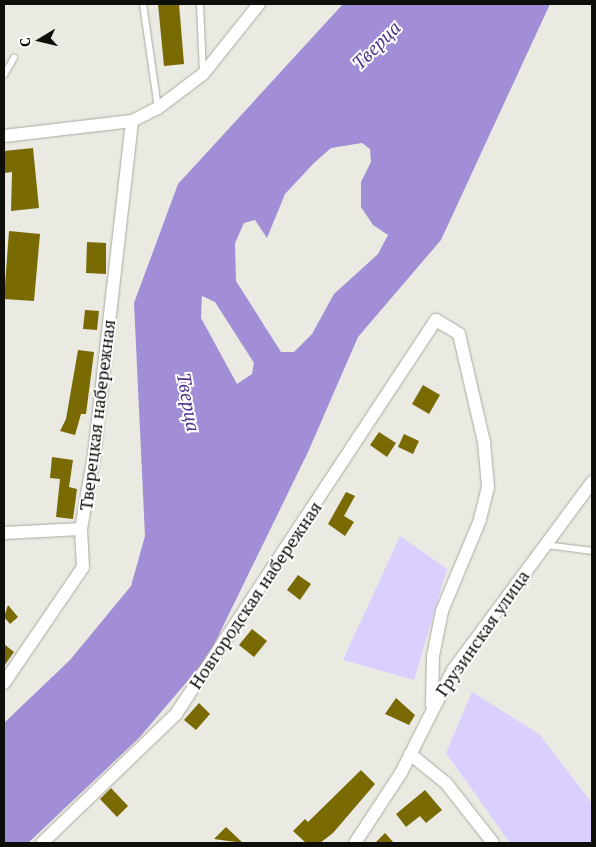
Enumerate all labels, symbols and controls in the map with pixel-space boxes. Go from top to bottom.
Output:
north arrow [15,15,65,65]
water label: Тверца [347,16,405,74]
text: С [15,36,35,48]
street label: Тверецкая набережная [75,318,119,512]
water label: Тверца [173,371,205,433]
street label: Новгородская набережная [184,497,326,693]
street label: Грузинская улица [430,566,534,700]

